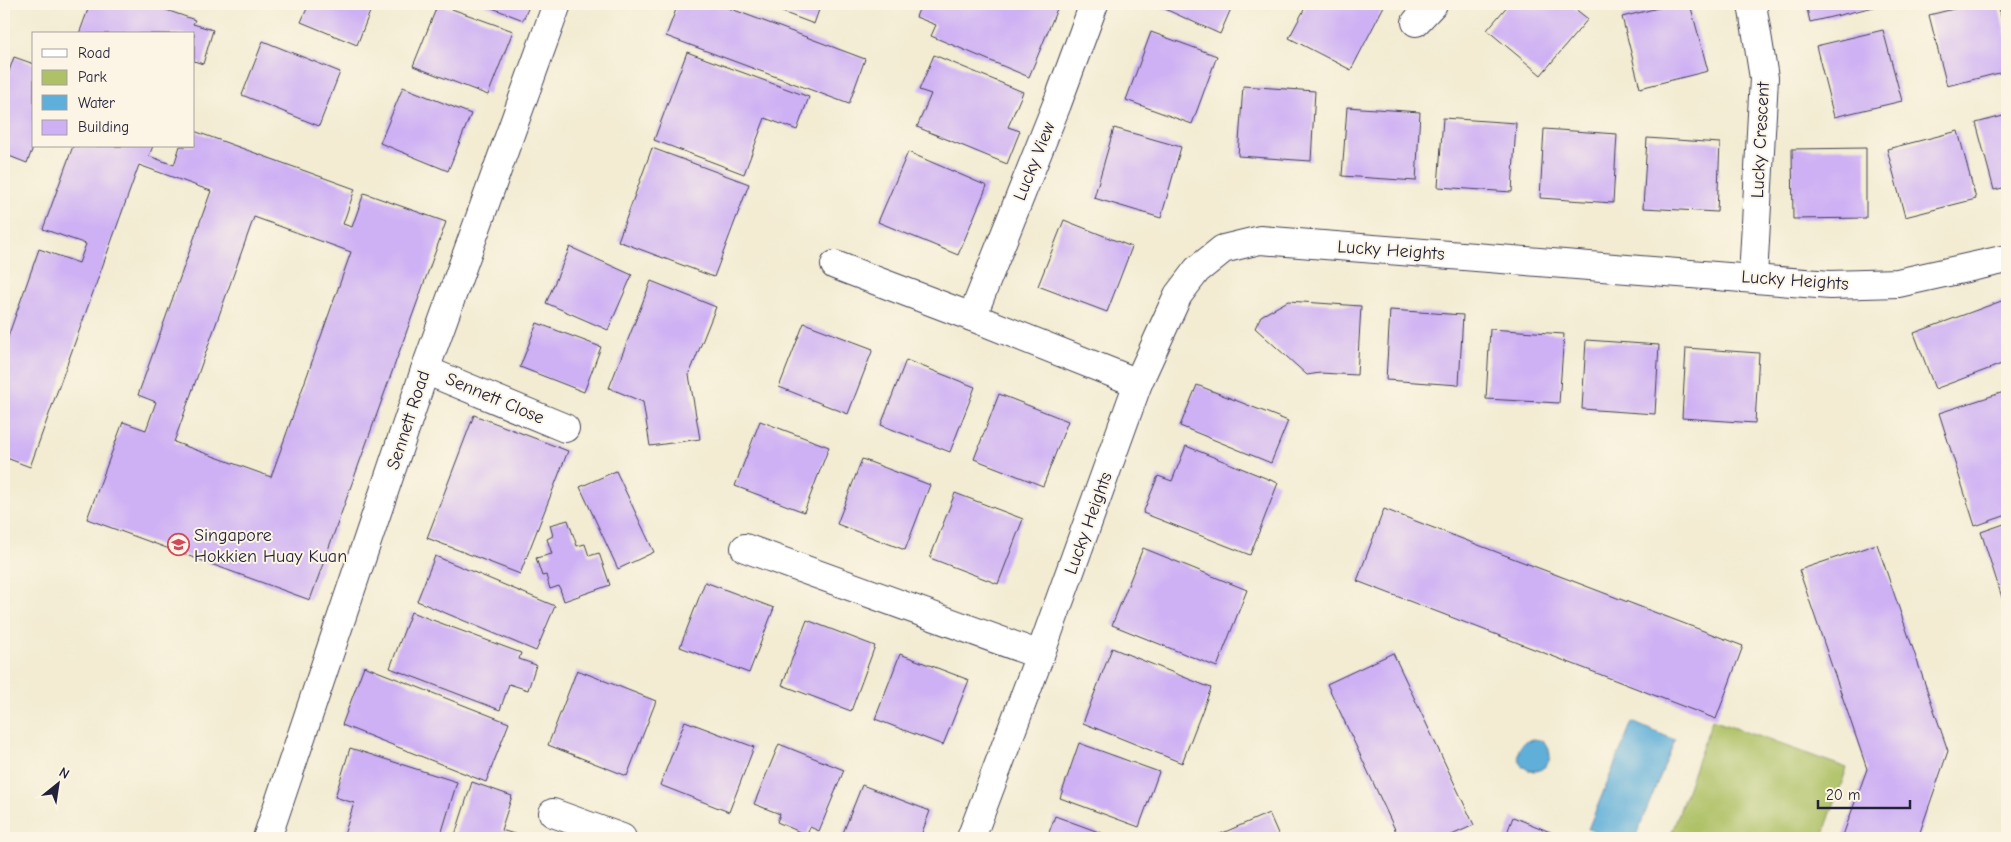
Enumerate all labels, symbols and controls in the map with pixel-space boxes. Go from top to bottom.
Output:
legend [32,32,195,148]
text: Road [78,44,110,62]
text: Park [78,68,107,86]
street label: Lucky Crescent [1747,80,1774,199]
text: Water [78,94,115,112]
text: Building [78,118,129,136]
street label: Lucky View [1009,119,1060,204]
street label: Lucky Heights [1337,236,1445,265]
street label: Lucky Heights [1741,266,1849,295]
street label: Sennett Road [383,368,434,472]
street label: Sennett Close [442,368,547,429]
street label: Lucky Heights [1060,469,1117,577]
place label: Singapore Hokkien Huay Kuan [194,525,347,567]
school or university icon: Singapore Hokkien Huay Kuan [166,533,190,557]
north arrow [32,760,82,810]
text: N [56,764,72,783]
scale bar [1818,777,1911,809]
text: 20 m [1826,786,1860,804]

